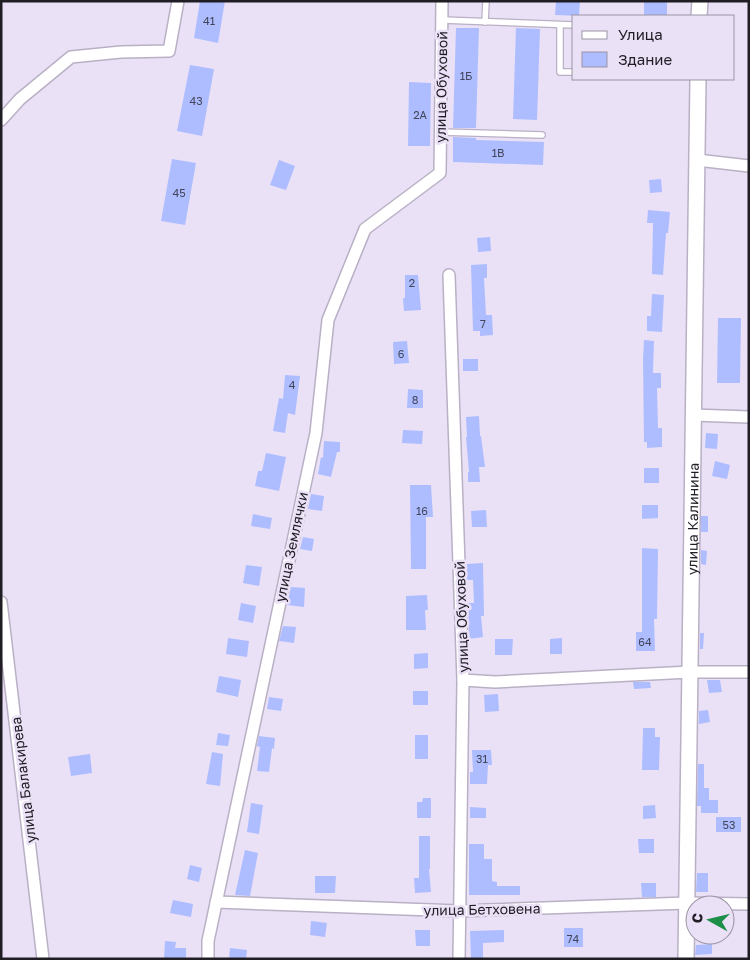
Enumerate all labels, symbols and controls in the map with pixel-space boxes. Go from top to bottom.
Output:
house number: 41 [203,14,215,27]
legend [572,15,735,80]
text: Улица [618,25,663,43]
street label: улица Обуховой [432,31,450,143]
text: Здание [618,50,672,68]
house number: 1Б [460,69,472,82]
house number: 43 [189,94,203,107]
house number: 2А [413,108,428,121]
house number: 1В [492,146,504,159]
house number: 45 [172,186,186,199]
house number: 2 [409,276,415,289]
house number: 7 [480,317,486,330]
house number: 6 [398,347,405,360]
house number: 4 [289,378,296,391]
house number: 8 [412,393,419,406]
street label: улица Калинина [683,463,701,575]
street label: улица Землячки [271,490,311,604]
house number: 16 [416,504,428,517]
street label: улица Обуховой [451,561,471,673]
house number: 64 [638,635,652,648]
street label: улица Балакирева [7,716,39,844]
house number: 31 [476,752,488,765]
house number: 53 [723,818,735,831]
north arrow [685,895,735,945]
street label: улица Бетховена [423,899,541,919]
text: С [688,912,706,924]
house number: 74 [567,932,580,945]

